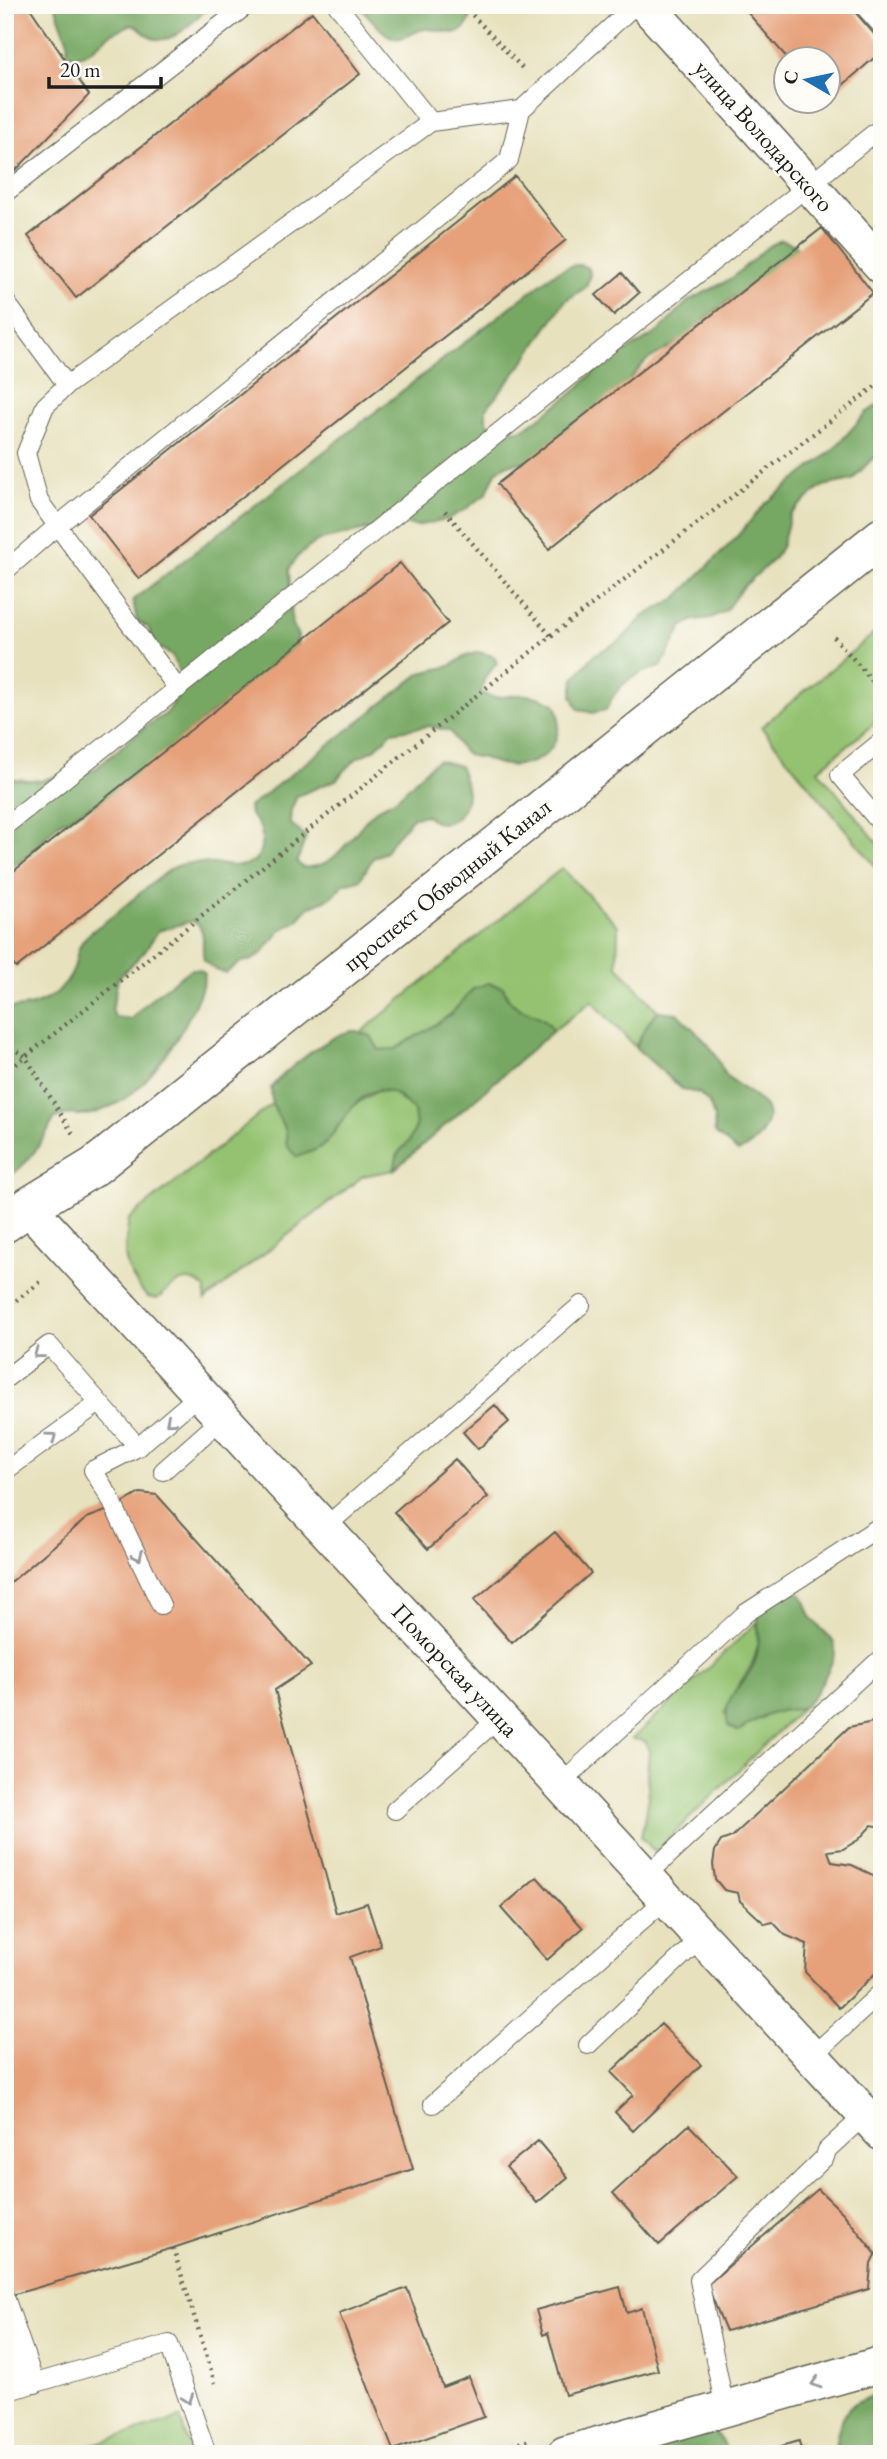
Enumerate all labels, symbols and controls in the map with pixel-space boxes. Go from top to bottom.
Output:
scale bar [49,46,161,90]
north arrow [772,46,842,116]
street label: улица Володарского [688,53,841,218]
text: 20 m [60,56,101,83]
text: С [777,69,804,86]
street label: проспект Обводный Канал [336,791,557,978]
one-way arrow [33,1346,46,1358]
one-way arrow [165,1413,178,1425]
one-way arrow [44,1433,57,1445]
one-way arrow [129,1549,143,1561]
street label: Поморская улица [385,1596,526,1744]
one-way arrow [810,2374,822,2389]
one-way arrow [180,2392,194,2404]

